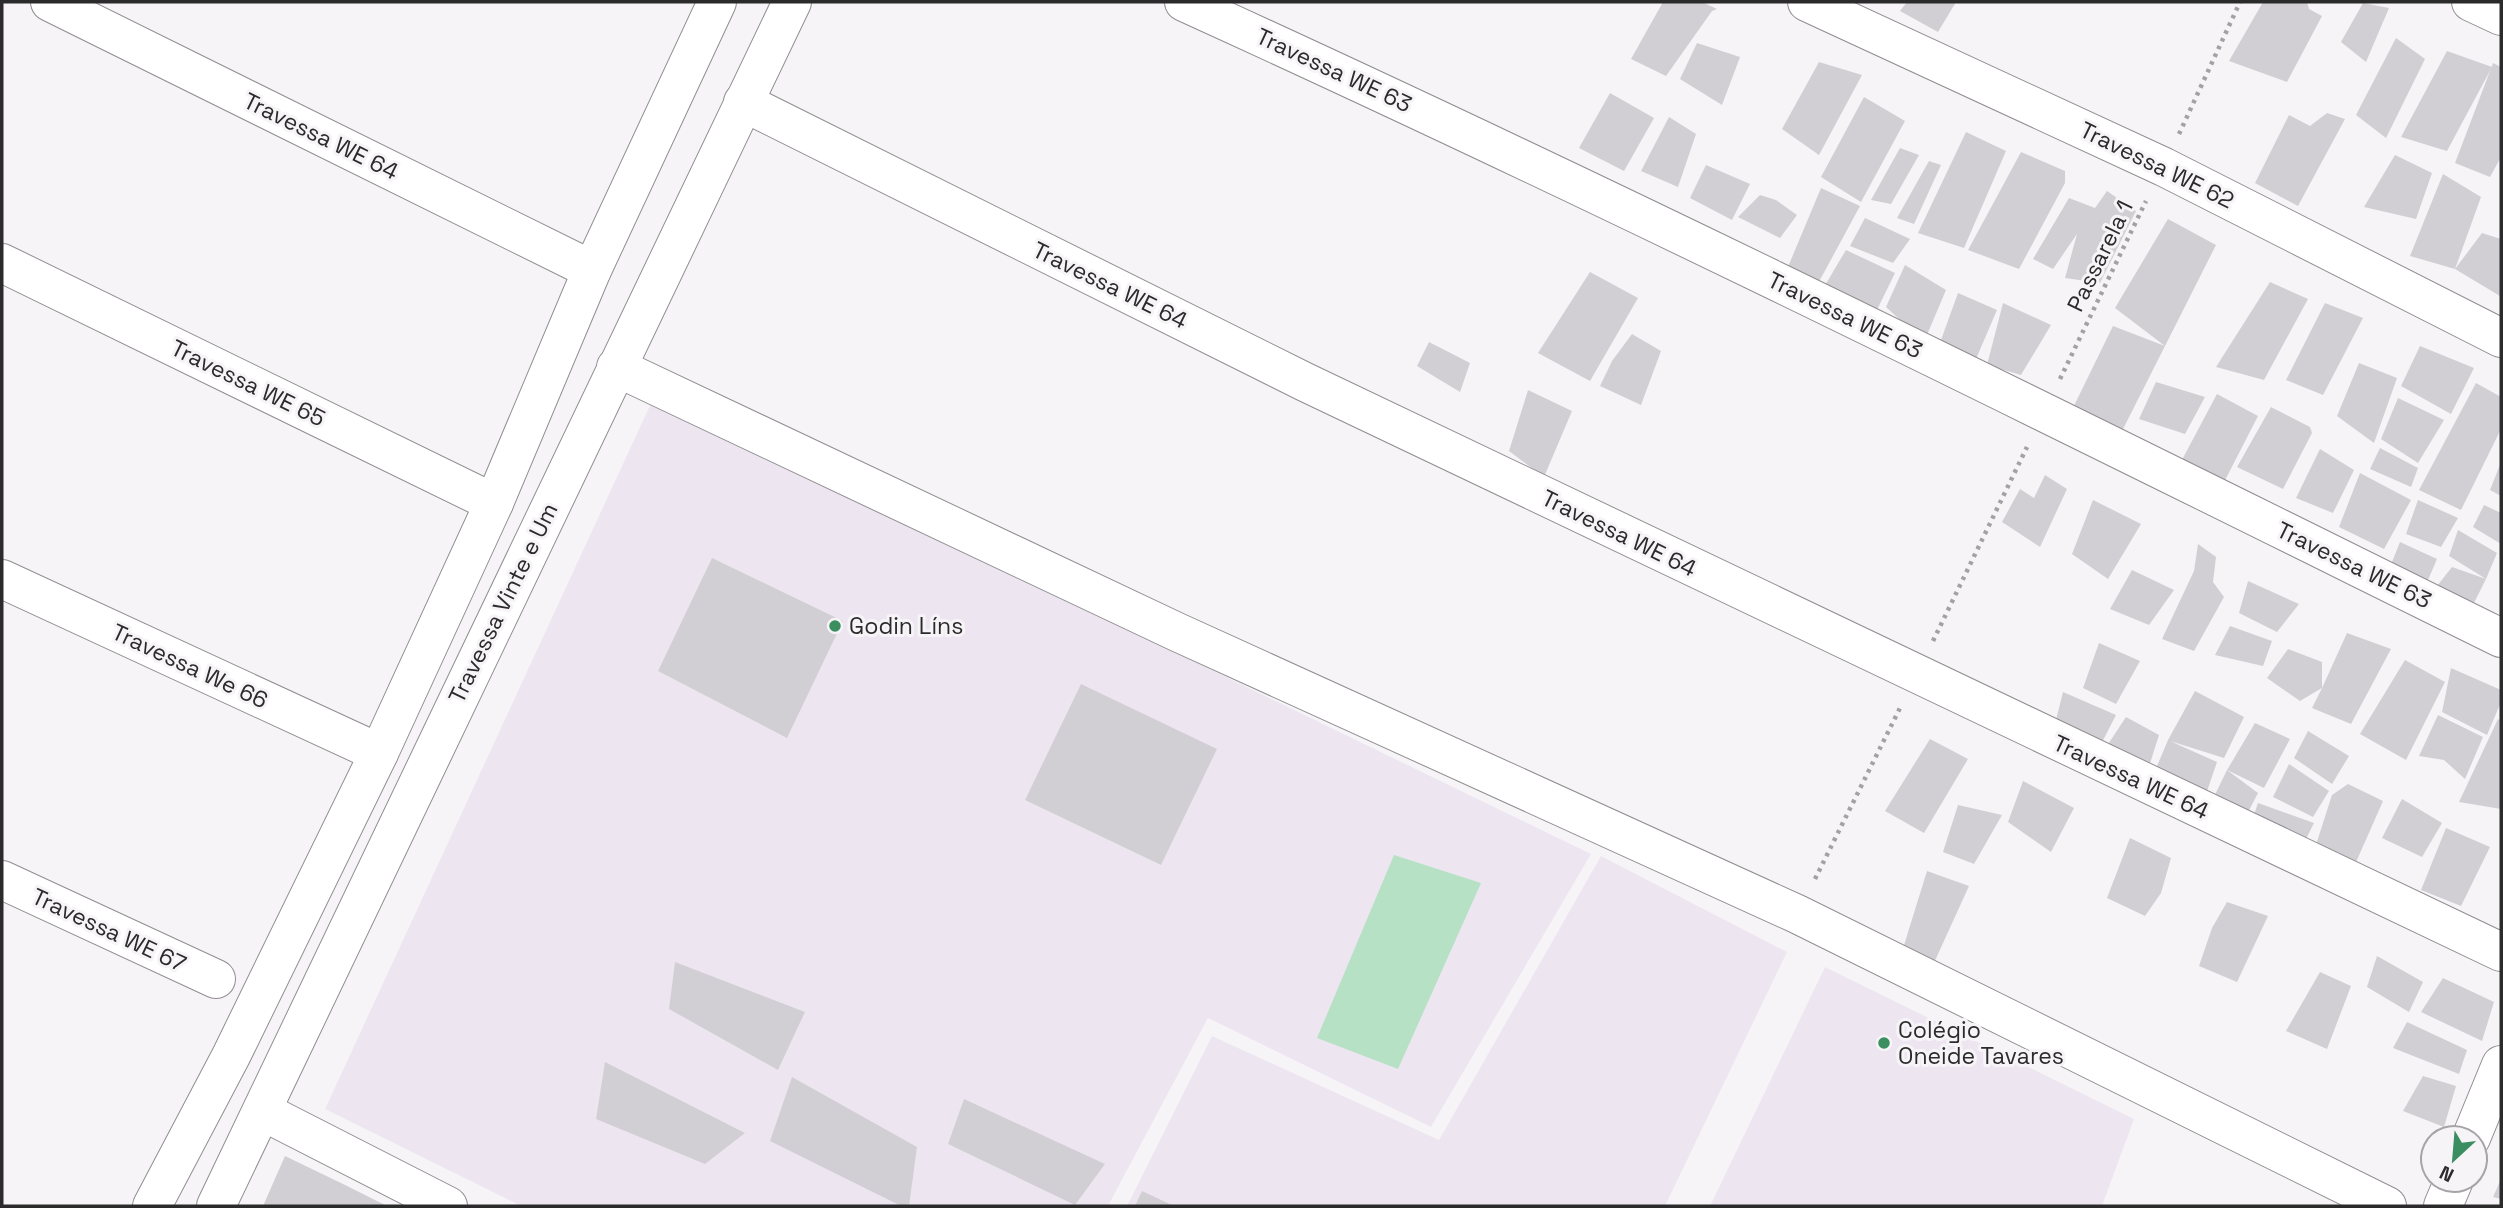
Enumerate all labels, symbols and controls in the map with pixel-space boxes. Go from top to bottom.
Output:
street label: Travessa WE 63 [1251,21,1417,119]
street label: Travessa WE 64 [239,86,403,186]
street label: Travessa WE 62 [2075,115,2239,215]
street label: Passarela 1 [2060,195,2140,317]
street label: Travessa WE 64 [1028,235,1192,335]
street label: Travessa WE 63 [1763,265,1927,365]
street label: Travessa WE 65 [166,333,330,433]
street label: Travessa WE 64 [1537,483,1701,583]
street label: Travessa Vinte e Um [441,498,565,708]
street label: Travessa WE 63 [2272,515,2436,615]
place label: Godin Líns [849,611,963,641]
street label: Travessa We 66 [107,617,273,715]
marker: Godin Líns [827,618,843,634]
street label: Travessa WE 64 [2048,728,2214,826]
street label: Travessa WE 67 [27,881,191,979]
place label: Colégio Oneide Tavares [1898,1015,2064,1071]
marker: Colégio Oneide Tavares [1876,1035,1892,1051]
north arrow [2419,1124,2489,1194]
text: N [2436,1160,2458,1188]

